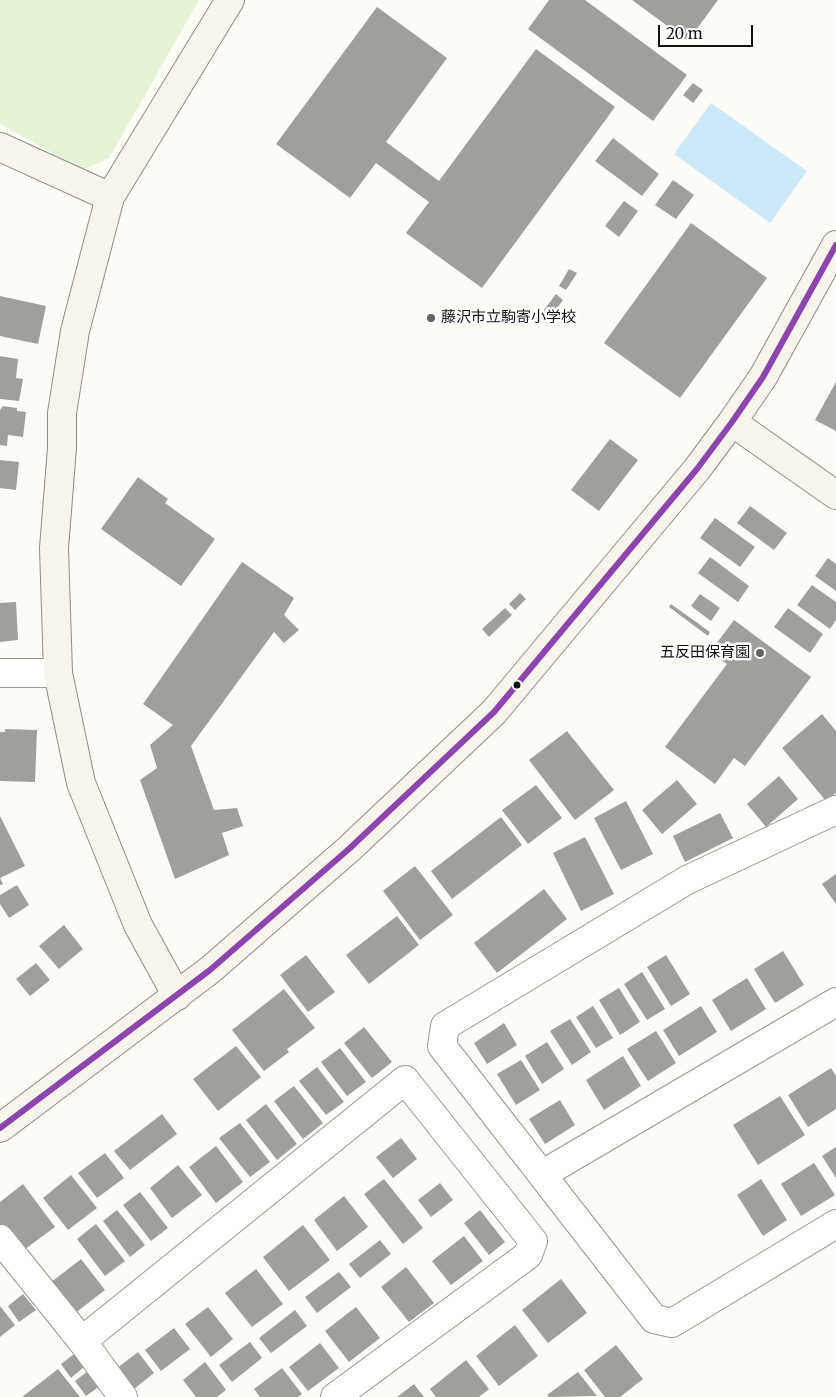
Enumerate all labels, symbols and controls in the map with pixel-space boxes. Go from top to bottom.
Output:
scale bar [661,15,756,47]
text: 20 m [666,24,703,43]
place label: 藤沢市立駒寄小学校 [441,309,576,327]
marker: 藤沢市立駒寄小学校 [425,312,437,324]
place label: 五反田保育園 [660,644,750,662]
marker: 五反田保育園 [754,647,766,659]
unlabelled marker [512,680,522,690]

